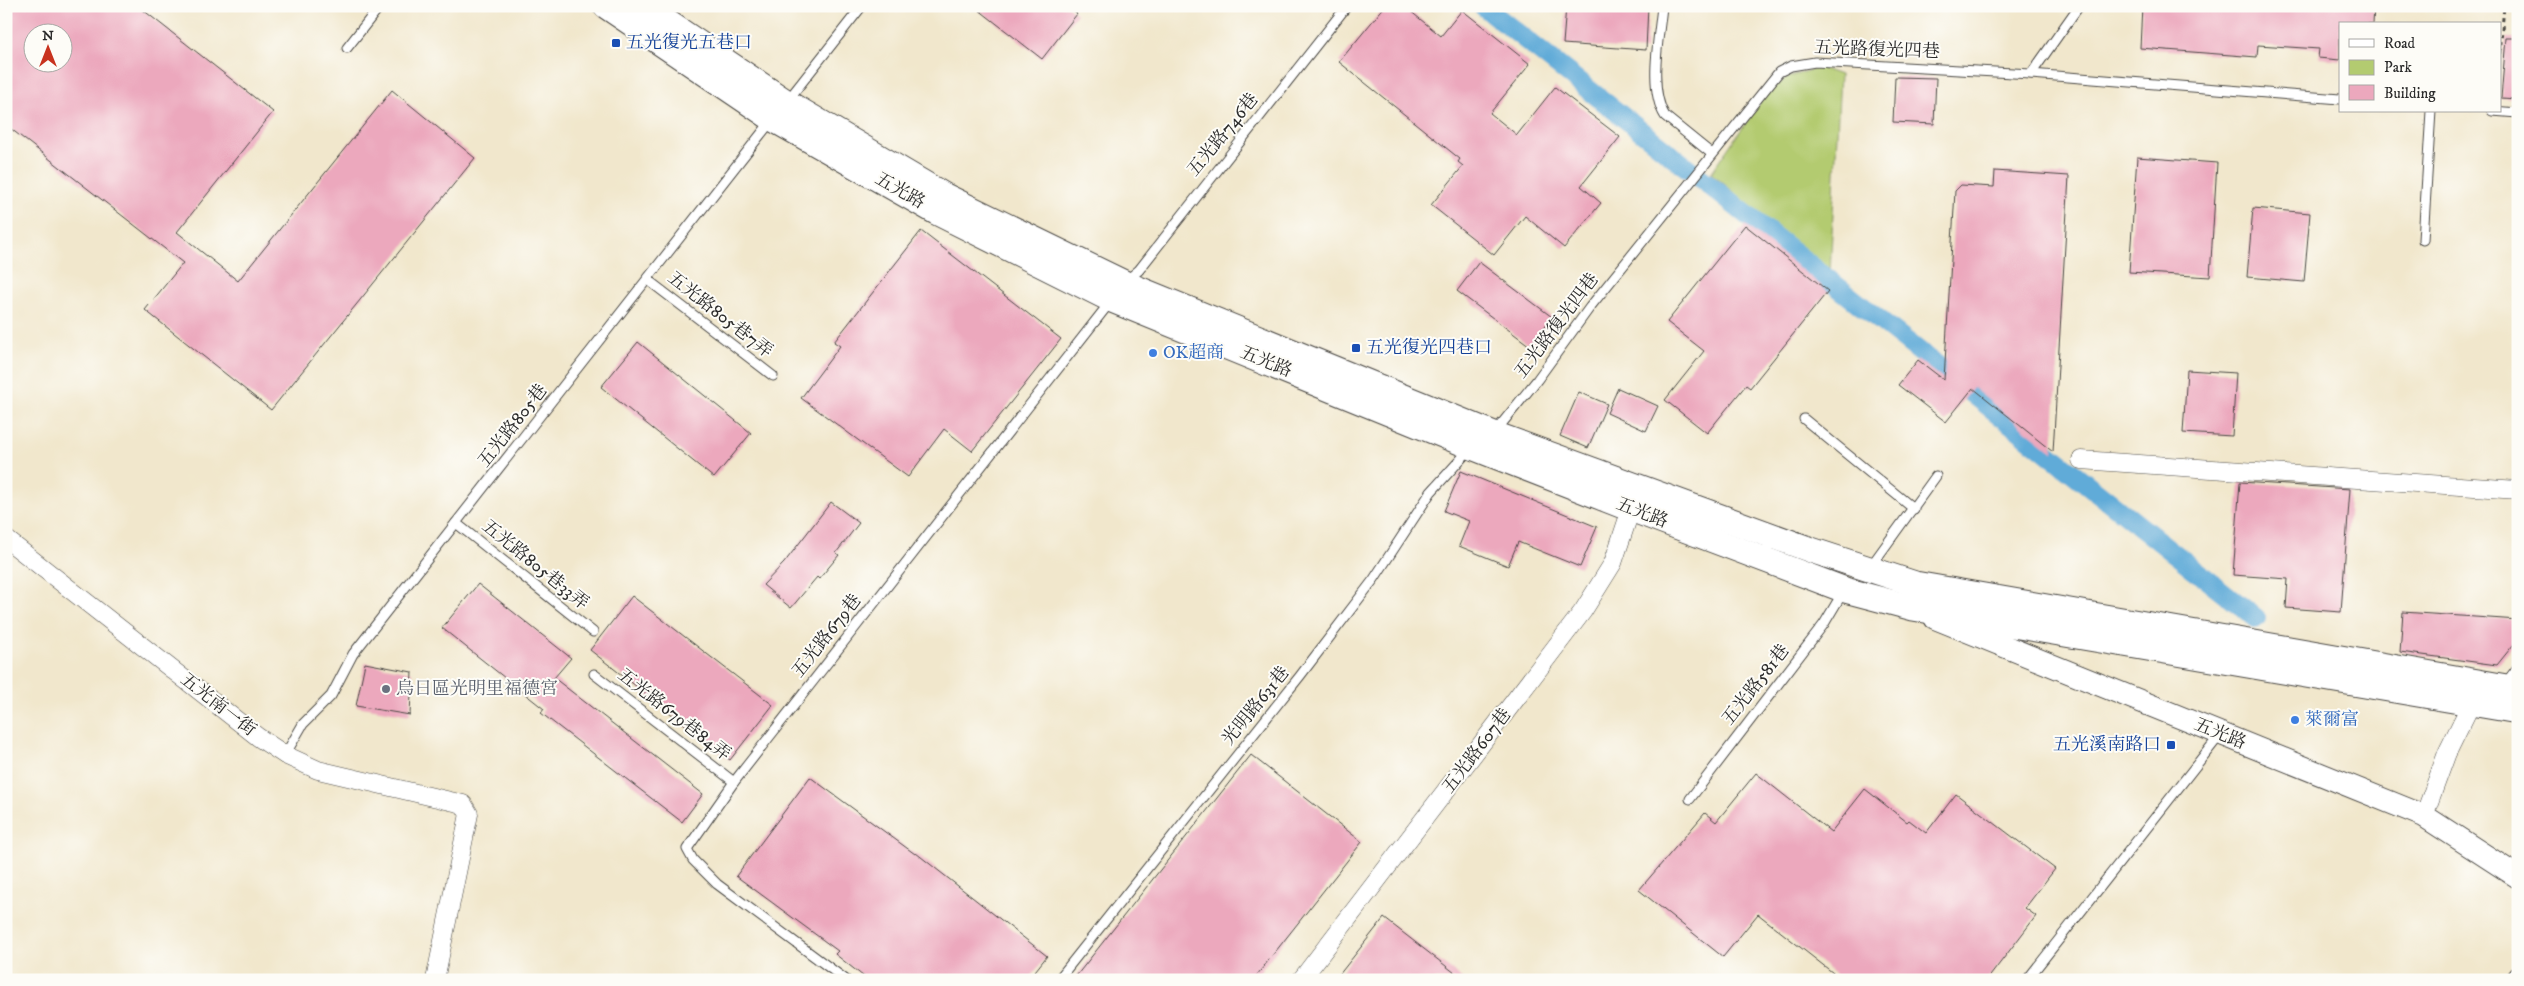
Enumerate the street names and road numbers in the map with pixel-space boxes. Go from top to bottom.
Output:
street label: 五光路復光四巷 [1814,37,1940,63]
street label: 五光路746巷 [1183,89,1263,181]
street label: 五光路 [871,168,929,214]
street label: 五光路805巷7弄 [663,267,777,363]
street label: 五光路復光四巷 [1510,269,1604,383]
street label: 五光路 [1237,342,1295,382]
street label: 五光路805巷 [474,380,552,472]
street label: 五光路 [1613,493,1671,533]
street label: 五光路805巷33弄 [477,515,593,615]
street label: 五光路679巷 [788,590,866,682]
street label: 五光路581巷 [1718,640,1794,730]
street label: 光明路631巷 [1218,662,1294,750]
street label: 五光路679巷84弄 [613,664,735,766]
street label: 五光南一街 [176,669,260,741]
street label: 五光路607巷 [1438,704,1516,798]
street label: 五光路 [2191,714,2249,754]

